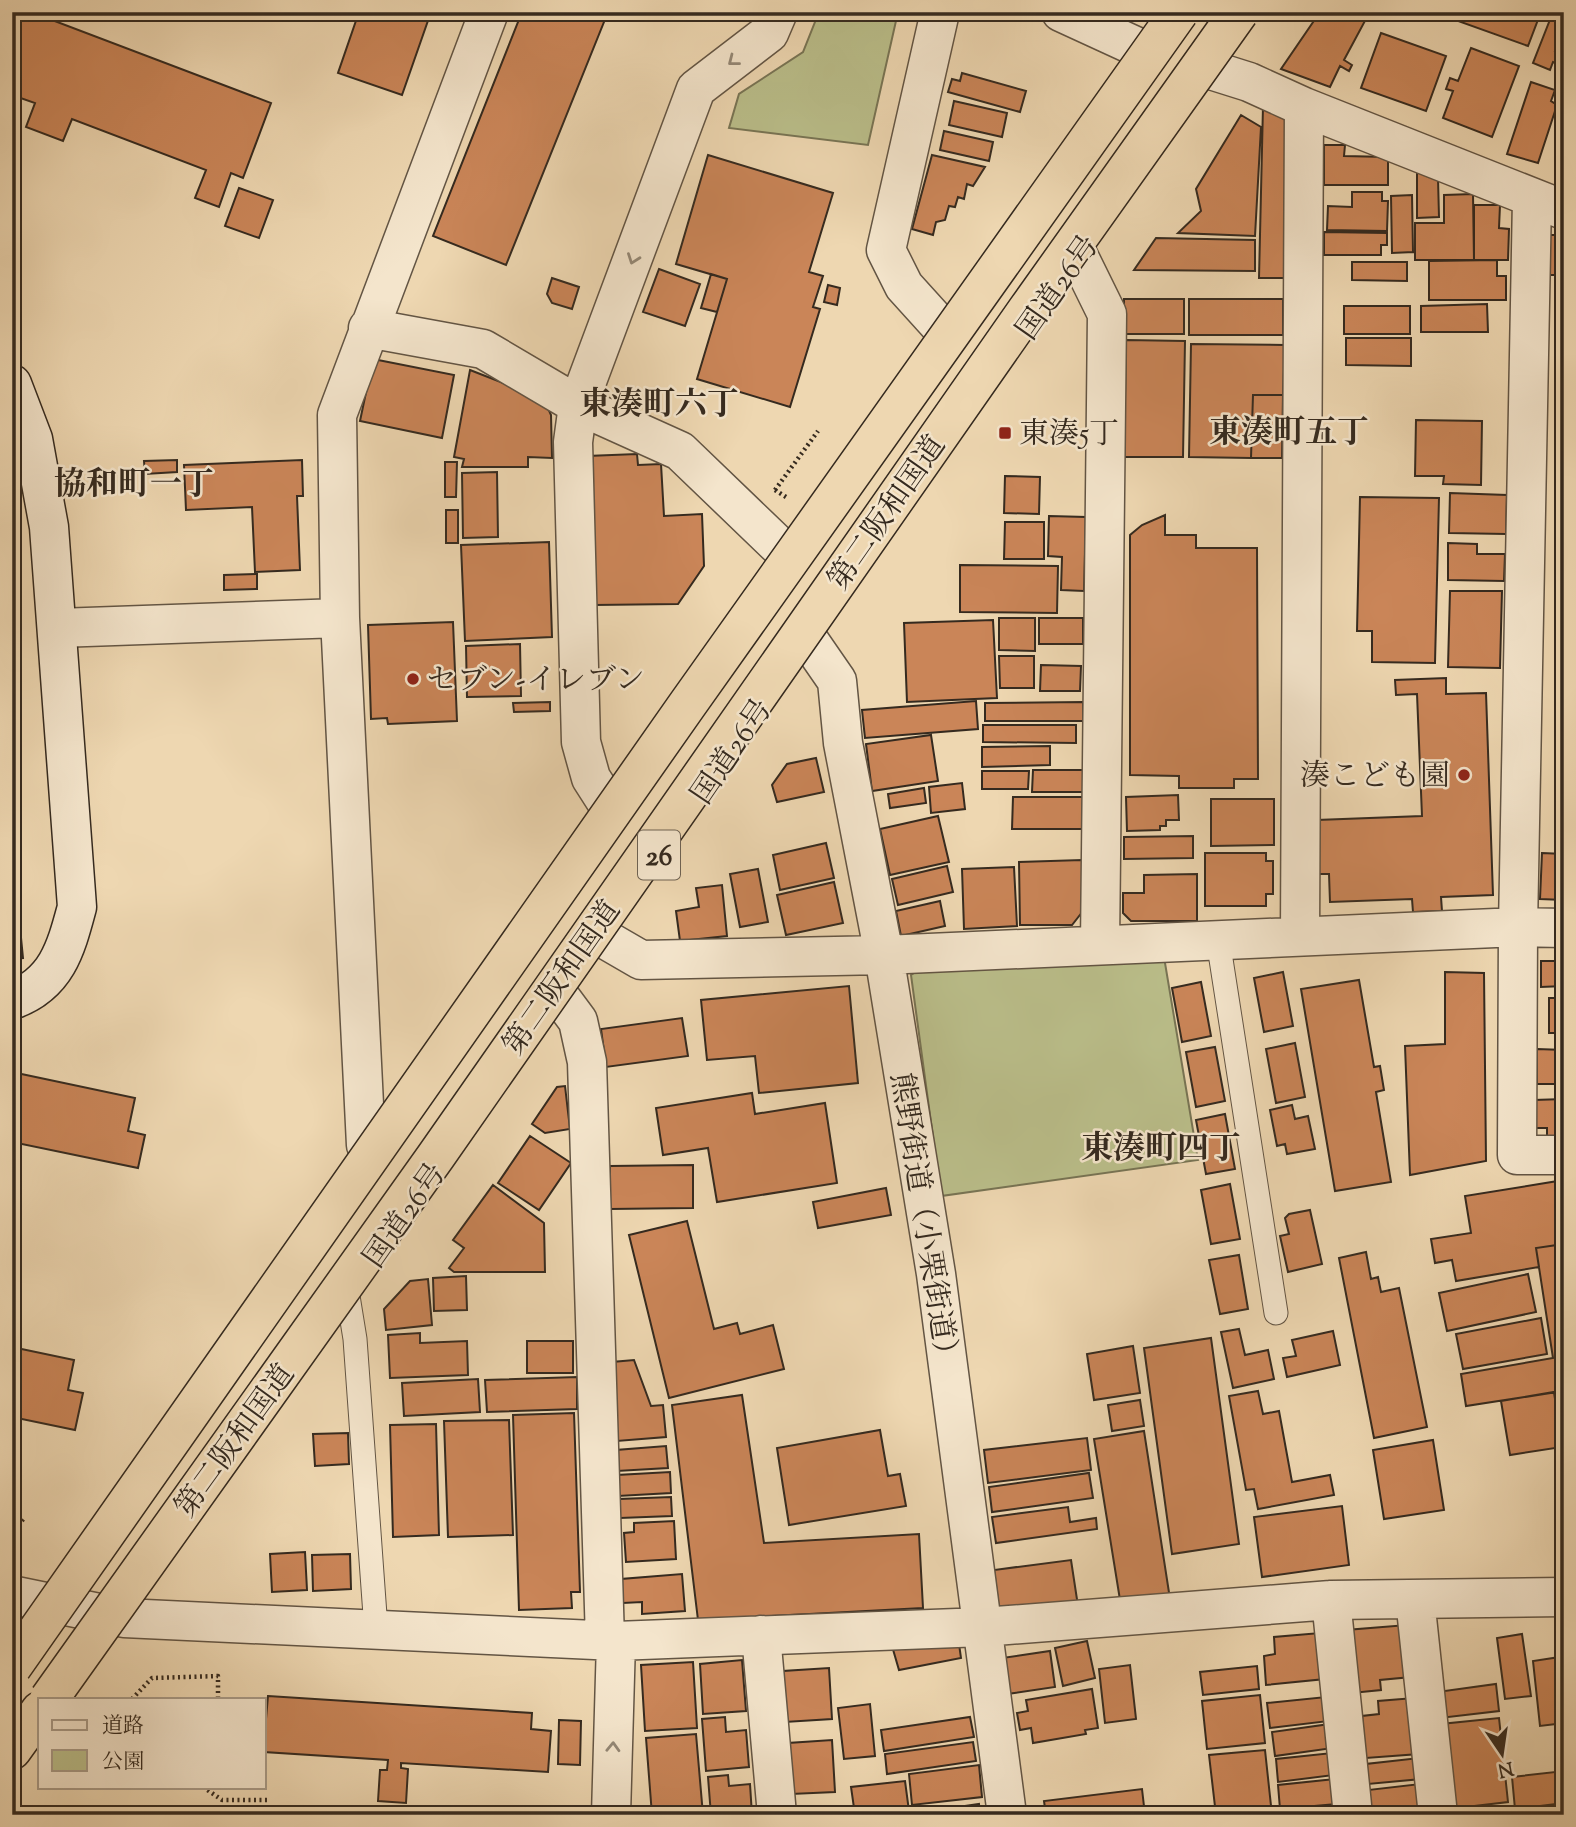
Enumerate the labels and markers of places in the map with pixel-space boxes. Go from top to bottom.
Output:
place label: 東湊5丁 [1019,414,1119,457]
marker: 東湊5丁 [997,425,1013,441]
place label: セブン-イレブン [427,660,645,703]
marker: セブン-イレブン [405,671,421,687]
place label: 湊こども園 [1300,756,1450,799]
marker: 湊こども園 [1456,767,1472,783]

